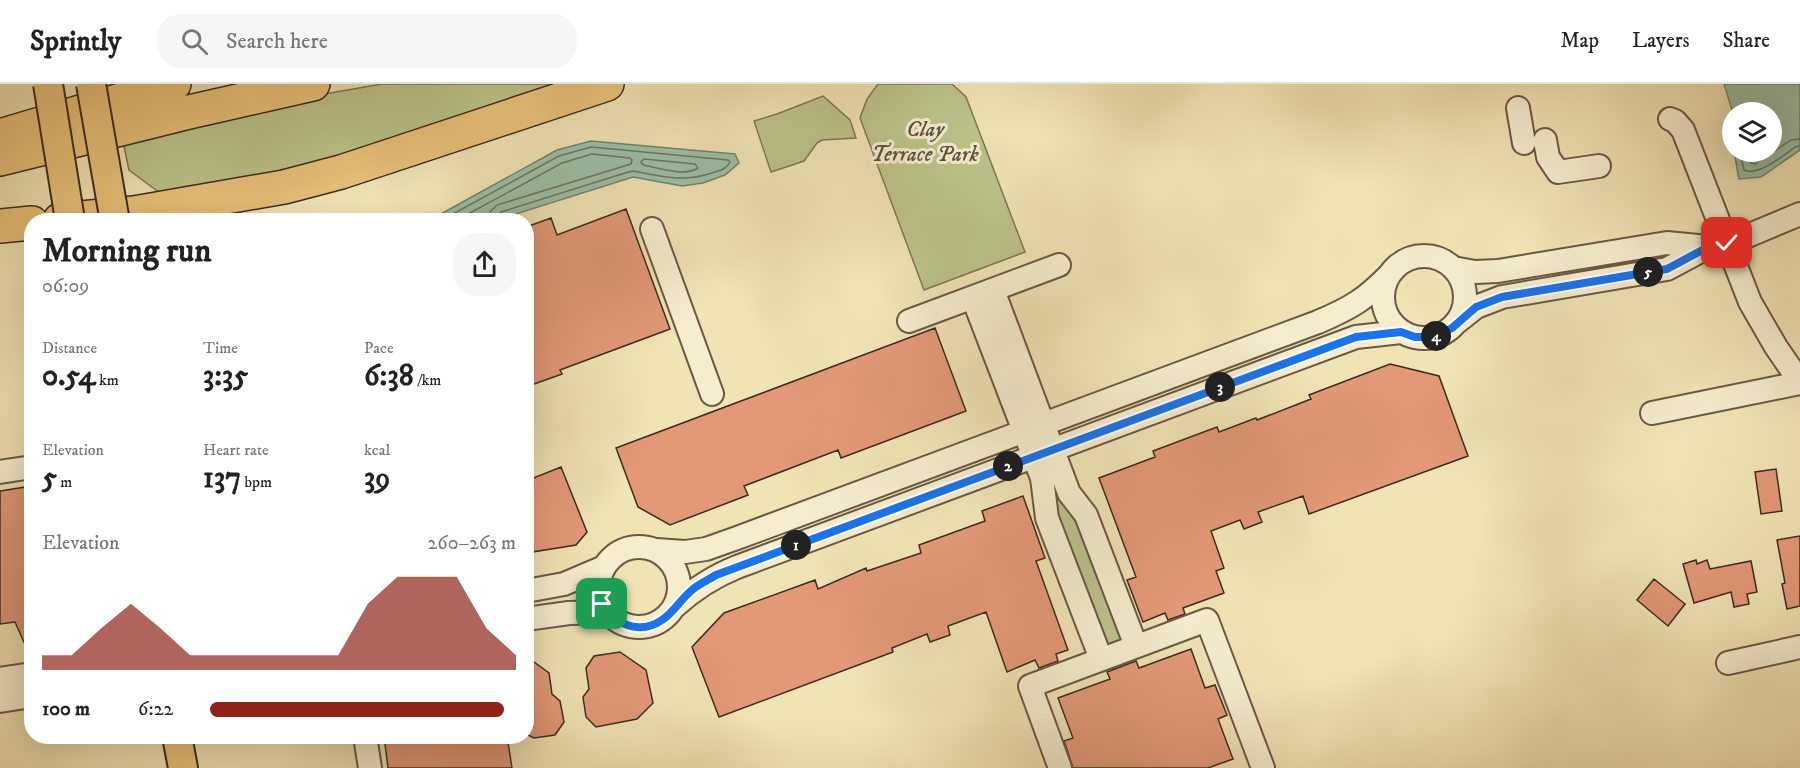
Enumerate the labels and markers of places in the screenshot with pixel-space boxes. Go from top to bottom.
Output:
pin [1701,217,1752,268]
pin: 5 [1633,257,1663,287]
pin: 4 [1421,321,1451,351]
pin: 3 [1205,372,1235,402]
pin: 2 [993,451,1023,481]
pin: 1 [781,530,811,560]
pin [576,578,627,629]

